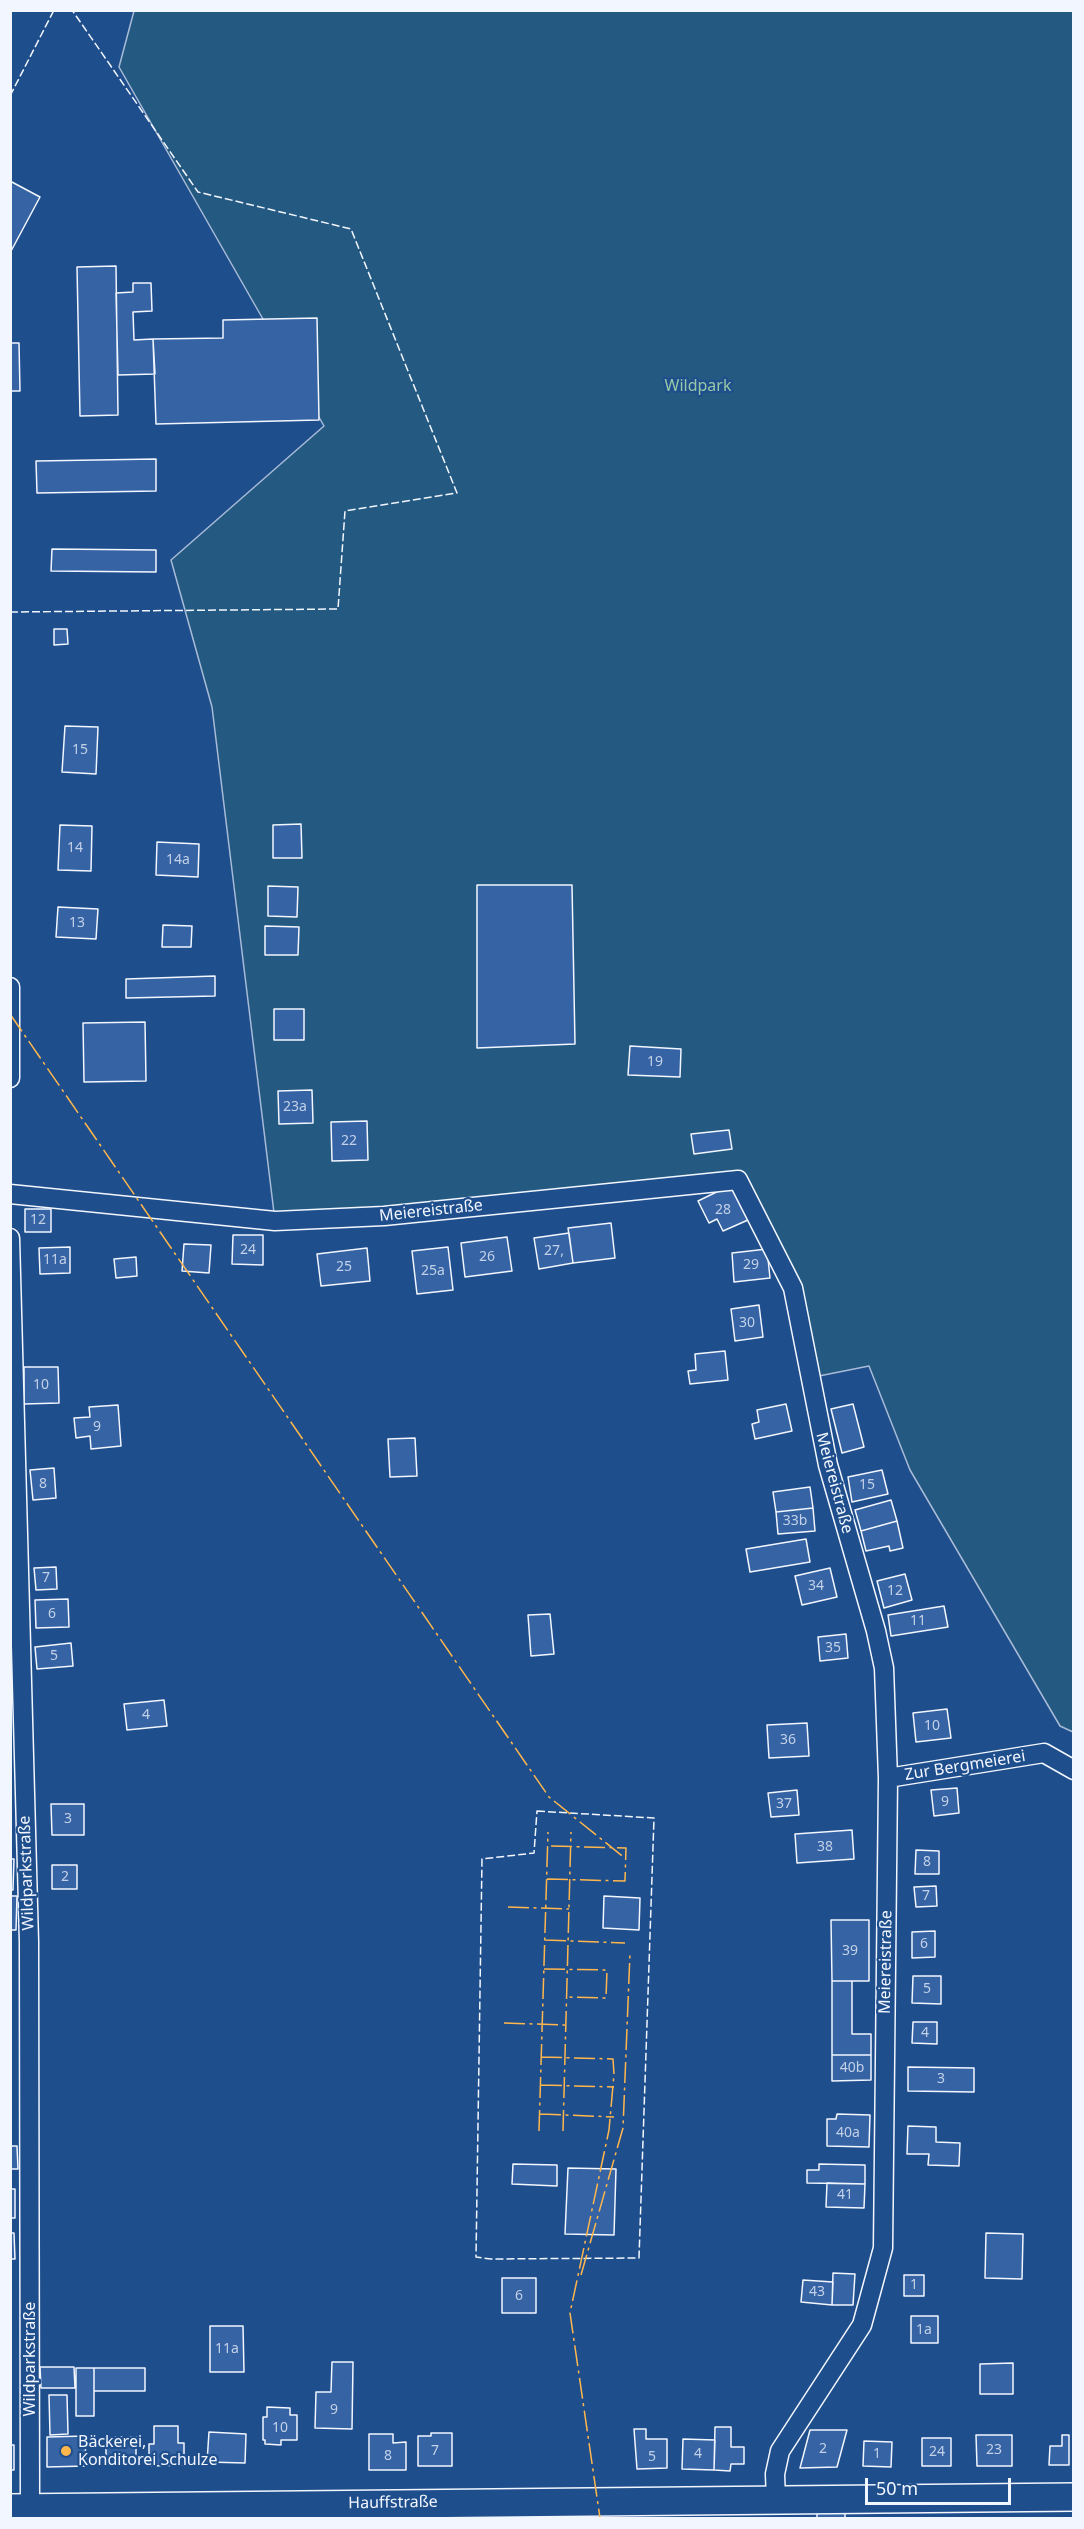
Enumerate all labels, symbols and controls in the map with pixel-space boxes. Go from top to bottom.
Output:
park label: Wildpark [665,376,731,396]
house number: 15 [72,742,88,758]
house number: 14 [67,840,83,856]
house number: 14a [166,852,190,868]
house number: 13 [69,915,85,931]
house number: 19 [647,1054,663,1070]
house number: 23a [283,1099,307,1115]
house number: 22 [341,1133,357,1149]
street label: Meiereistraße [378,1196,484,1226]
house number: 28 [715,1202,731,1218]
house number: 12 [30,1212,46,1228]
house number: 24 [240,1242,256,1258]
house number: 27, [544,1243,564,1259]
house number: 26 [479,1249,495,1265]
house number: 11a [43,1252,67,1268]
house number: 29 [743,1257,759,1273]
house number: 25 [336,1259,352,1275]
house number: 25a [421,1263,445,1279]
house number: 30 [739,1315,755,1331]
house number: 10 [33,1377,49,1393]
house number: 9 [93,1419,101,1435]
street label: Meiereistraße [811,1430,857,1536]
house number: 8 [39,1476,47,1492]
house number: 15 [859,1477,875,1493]
house number: 33b [783,1513,807,1529]
house number: 7 [42,1570,50,1586]
house number: 34 [808,1578,824,1594]
house number: 12 [887,1583,903,1599]
house number: 6 [48,1606,56,1622]
house number: 11 [910,1613,926,1629]
house number: 35 [825,1640,841,1656]
house number: 5 [50,1648,58,1664]
house number: 4 [142,1707,150,1723]
house number: 10 [924,1718,940,1734]
house number: 36 [780,1732,796,1748]
street label: Zur Bergmeierei [903,1747,1027,1785]
house number: 9 [941,1794,949,1810]
house number: 37 [776,1796,792,1812]
house number: 3 [64,1811,72,1827]
street label: Wildparkstraße [15,1815,39,1931]
house number: 38 [817,1839,833,1855]
house number: 8 [923,1854,931,1870]
house number: 2 [61,1869,69,1885]
house number: 7 [922,1888,930,1904]
street label: Meiereistraße [875,1910,897,2014]
house number: 6 [920,1936,928,1952]
house number: 39 [842,1943,858,1959]
house number: 5 [923,1981,931,1997]
house number: 4 [921,2025,929,2041]
house number: 40b [840,2060,864,2076]
house number: 3 [937,2071,945,2087]
house number: 40a [836,2125,860,2141]
house number: 41 [837,2187,853,2203]
house number: 1 [910,2277,918,2293]
house number: 43 [809,2284,825,2300]
house number: 6 [515,2288,523,2304]
street label: Wildparkstraße [20,2302,40,2416]
house number: 1a [916,2322,932,2338]
house number: 11a [215,2341,239,2357]
house number: 9 [330,2402,338,2418]
house number: 10 [272,2420,288,2436]
place label: Bäckerei, Konditorei Schulze [78,2432,217,2470]
house number: 2 [819,2441,827,2457]
house number: 23 [986,2442,1002,2458]
house number: 7 [431,2443,439,2459]
marker: Bäckerei, Konditorei Schulze [59,2444,73,2458]
house number: 24 [929,2444,945,2460]
house number: 4 [694,2446,702,2462]
house number: 1 [873,2446,881,2462]
house number: 8 [384,2448,392,2464]
house number: 5 [648,2449,656,2465]
scale bar [868,2466,1014,2504]
text: 50 m [876,2476,918,2500]
street label: Hauffstraße [348,2493,438,2513]

